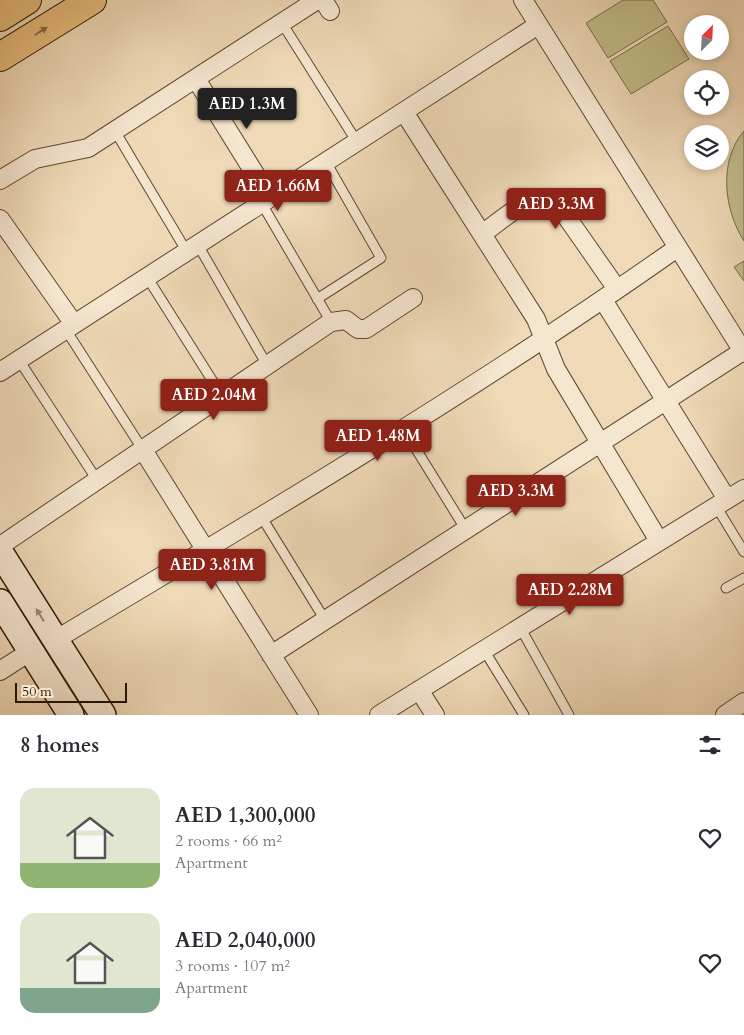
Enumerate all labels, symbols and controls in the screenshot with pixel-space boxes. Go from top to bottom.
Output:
north arrow [684,15,729,60]
map controls [684,15,729,170]
one-way arrow [35,27,48,36]
button: locate [684,70,729,115]
pin: AED 1.3M [195,88,299,130]
text: AED 1.3M [209,93,285,115]
button: layers [684,125,729,170]
pin: AED 1.66M [221,170,335,212]
text: AED 1.66M [235,175,321,197]
pin: AED 3.3M [504,188,608,230]
text: AED 3.3M [518,193,594,215]
pin: AED 2.04M [157,378,271,421]
text: AED 2.04M [171,384,257,406]
pin: AED 1.48M [321,420,435,462]
text: AED 1.48M [335,425,421,447]
pin: AED 3.3M [464,474,568,517]
text: AED 3.3M [478,480,554,502]
pin: AED 3.81M [155,548,269,591]
text: AED 3.81M [169,554,255,576]
pin: AED 2.28M [513,574,627,616]
text: AED 2.28M [527,579,613,601]
one-way arrow [35,608,44,621]
scale bar [15,680,128,703]
text: 50 m [22,682,52,701]
text: 8 homes [20,731,99,760]
icon: filters [696,731,724,759]
text: AED 1,300,000 [175,801,315,830]
icon: home [60,808,120,868]
icon: heart [696,824,724,852]
text: 2 rooms · 66 m² [175,830,282,852]
text: Apartment [175,852,248,874]
text: AED 2,040,000 [175,926,315,955]
icon: home [60,933,120,993]
icon: heart [696,949,724,977]
text: 3 rooms · 107 m² [175,955,290,977]
text: Apartment [175,977,248,999]

